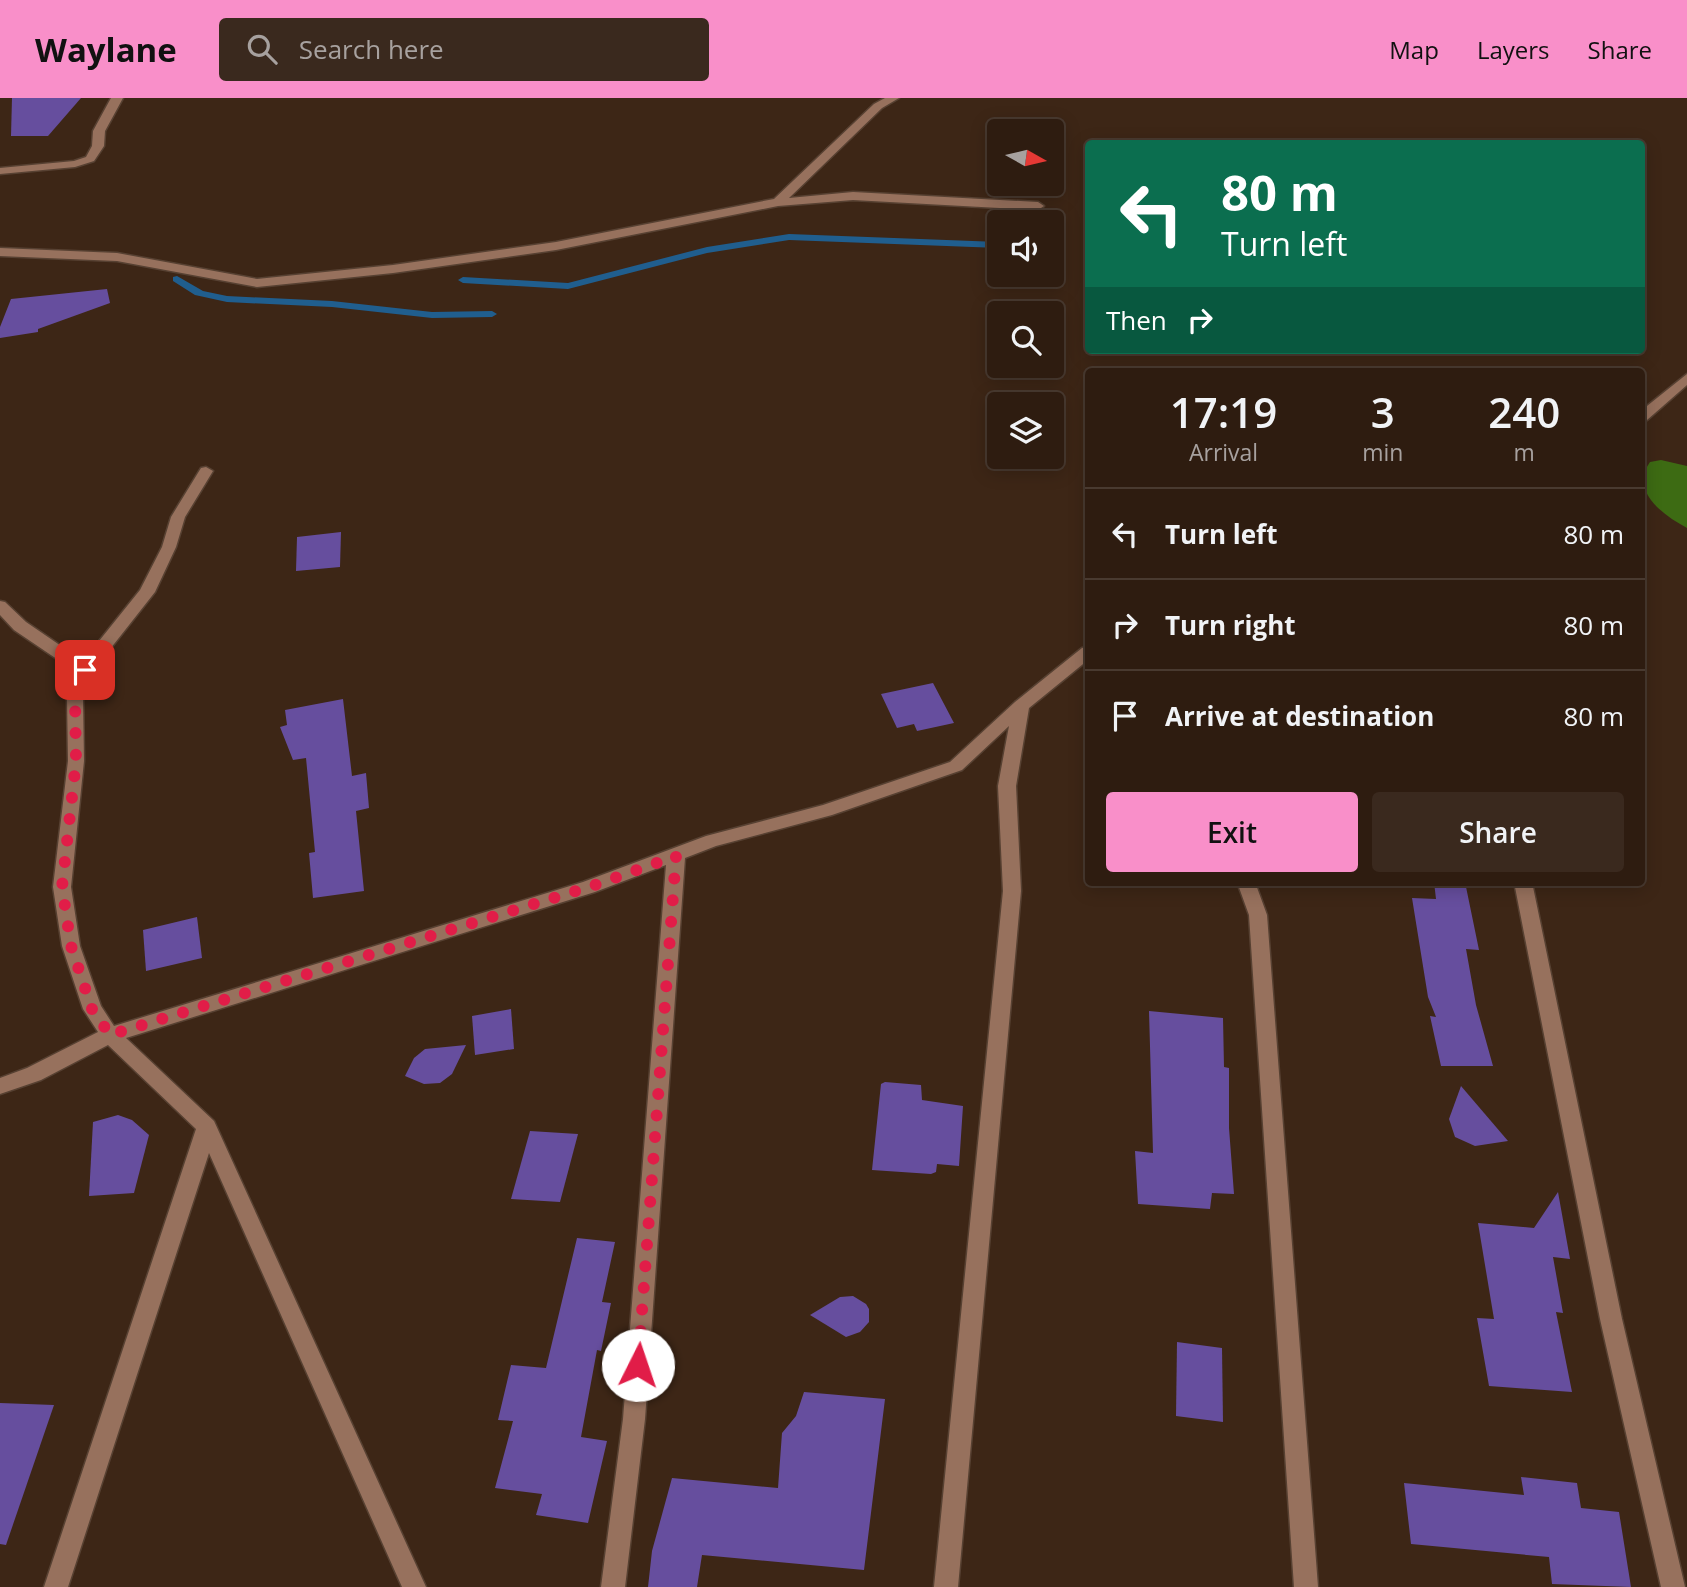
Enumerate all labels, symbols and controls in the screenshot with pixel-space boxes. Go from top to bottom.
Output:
search box [219,18,709,81]
text: Waylane [35,27,177,72]
icon: search [243,30,281,68]
text: Search here [299,31,444,67]
text: Map [1389,33,1439,66]
text: Layers [1477,33,1550,66]
text: Share [1588,33,1652,66]
north arrow [987,119,1064,196]
map controls [987,119,1064,469]
text: 80 m [1221,159,1338,225]
icon: left [1106,168,1197,259]
button: sound [987,210,1064,287]
text: Turn left [1221,222,1347,265]
button: search [987,301,1064,378]
icon: right [1181,301,1219,339]
text: Then [1106,302,1167,338]
text: 17:19 [1170,383,1277,440]
text: 3 [1371,383,1395,440]
text: 240 [1488,383,1560,440]
button: layers [987,392,1064,469]
text: Arrival [1189,436,1258,468]
text: min [1362,436,1403,468]
text: m [1514,436,1535,468]
icon: left [1106,515,1144,553]
text: Turn left [1165,516,1277,552]
text: 80 m [1563,516,1624,552]
icon: right [1106,606,1144,644]
text: Turn right [1165,607,1296,643]
text: 80 m [1563,607,1624,643]
pin [55,640,115,700]
icon: arrive [66,651,104,689]
icon: arrive [1106,697,1144,735]
text: Arrive at destination [1165,698,1434,734]
text: 80 m [1563,698,1624,734]
button: Exit [1106,792,1358,872]
button: Share [1372,792,1624,872]
position arrow [601,1328,675,1402]

